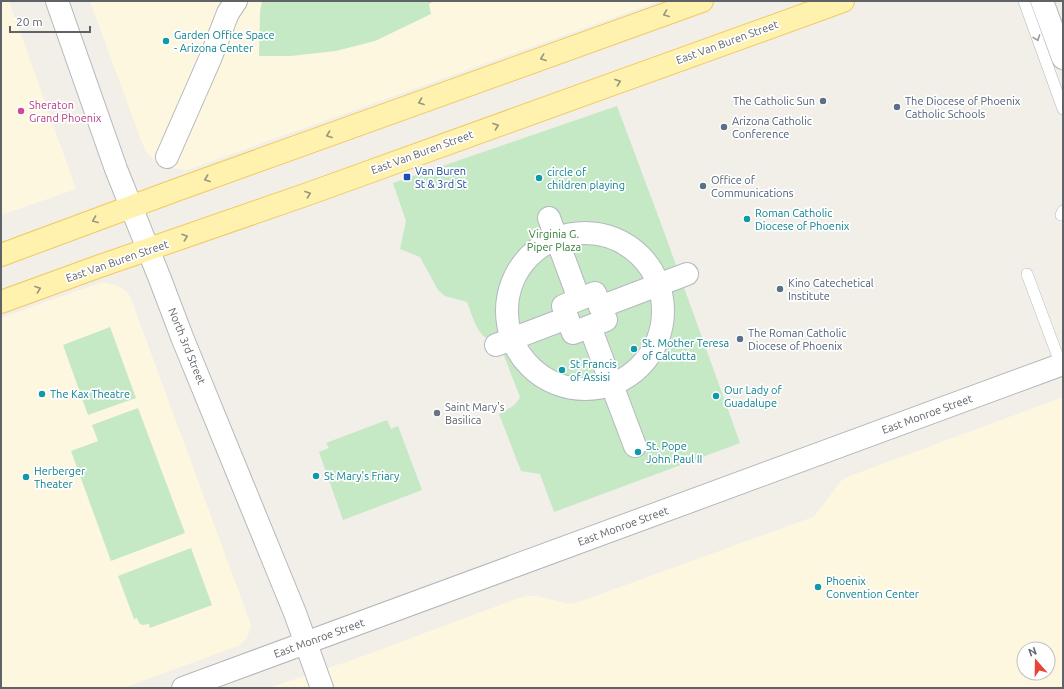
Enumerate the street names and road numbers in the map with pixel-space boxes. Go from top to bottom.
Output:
street label: East Van Buren Street [674,18,780,66]
street label: East Van Buren Street [369,128,475,176]
street label: East Van Buren Street [64,238,170,284]
street label: North 3rd Street [166,306,208,387]
street label: East Monroe Street [880,392,975,436]
street label: East Monroe Street [576,504,671,548]
street label: East Monroe Street [272,616,367,660]

